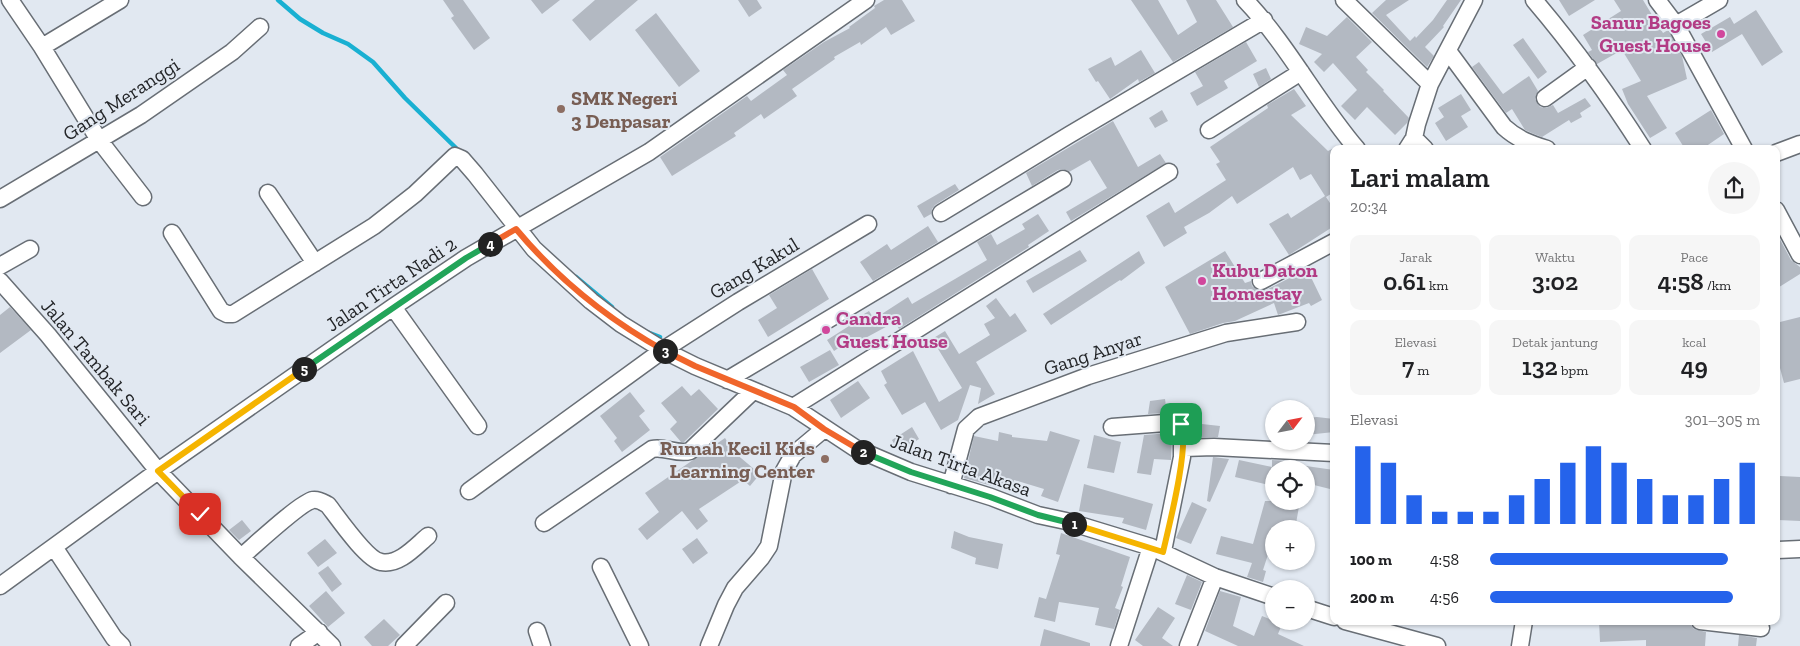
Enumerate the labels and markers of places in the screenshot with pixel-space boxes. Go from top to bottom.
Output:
place label: Sanur Bagoes Guest House [1591,10,1711,57]
marker: Sanur Bagoes Guest House [1715,28,1727,40]
place label: SMK Negeri 3 Denpasar [571,86,678,133]
marker: SMK Negeri 3 Denpasar [555,103,567,115]
pin: 4 [478,232,502,256]
place label: Kubu Daton Homestay [1212,258,1318,305]
marker: Kubu Daton Homestay [1196,275,1208,287]
place label: Candra Guest House [836,306,948,353]
marker: Candra Guest House [820,324,832,336]
pin: 3 [652,338,678,364]
pin: 5 [292,356,316,382]
pin [1160,403,1202,445]
place label: Rumah Kecil Kids Learning Center [660,436,815,483]
pin: 2 [850,440,876,464]
marker: Rumah Kecil Kids Learning Center [819,453,831,465]
pin [179,493,221,535]
pin: 1 [1062,512,1086,536]

